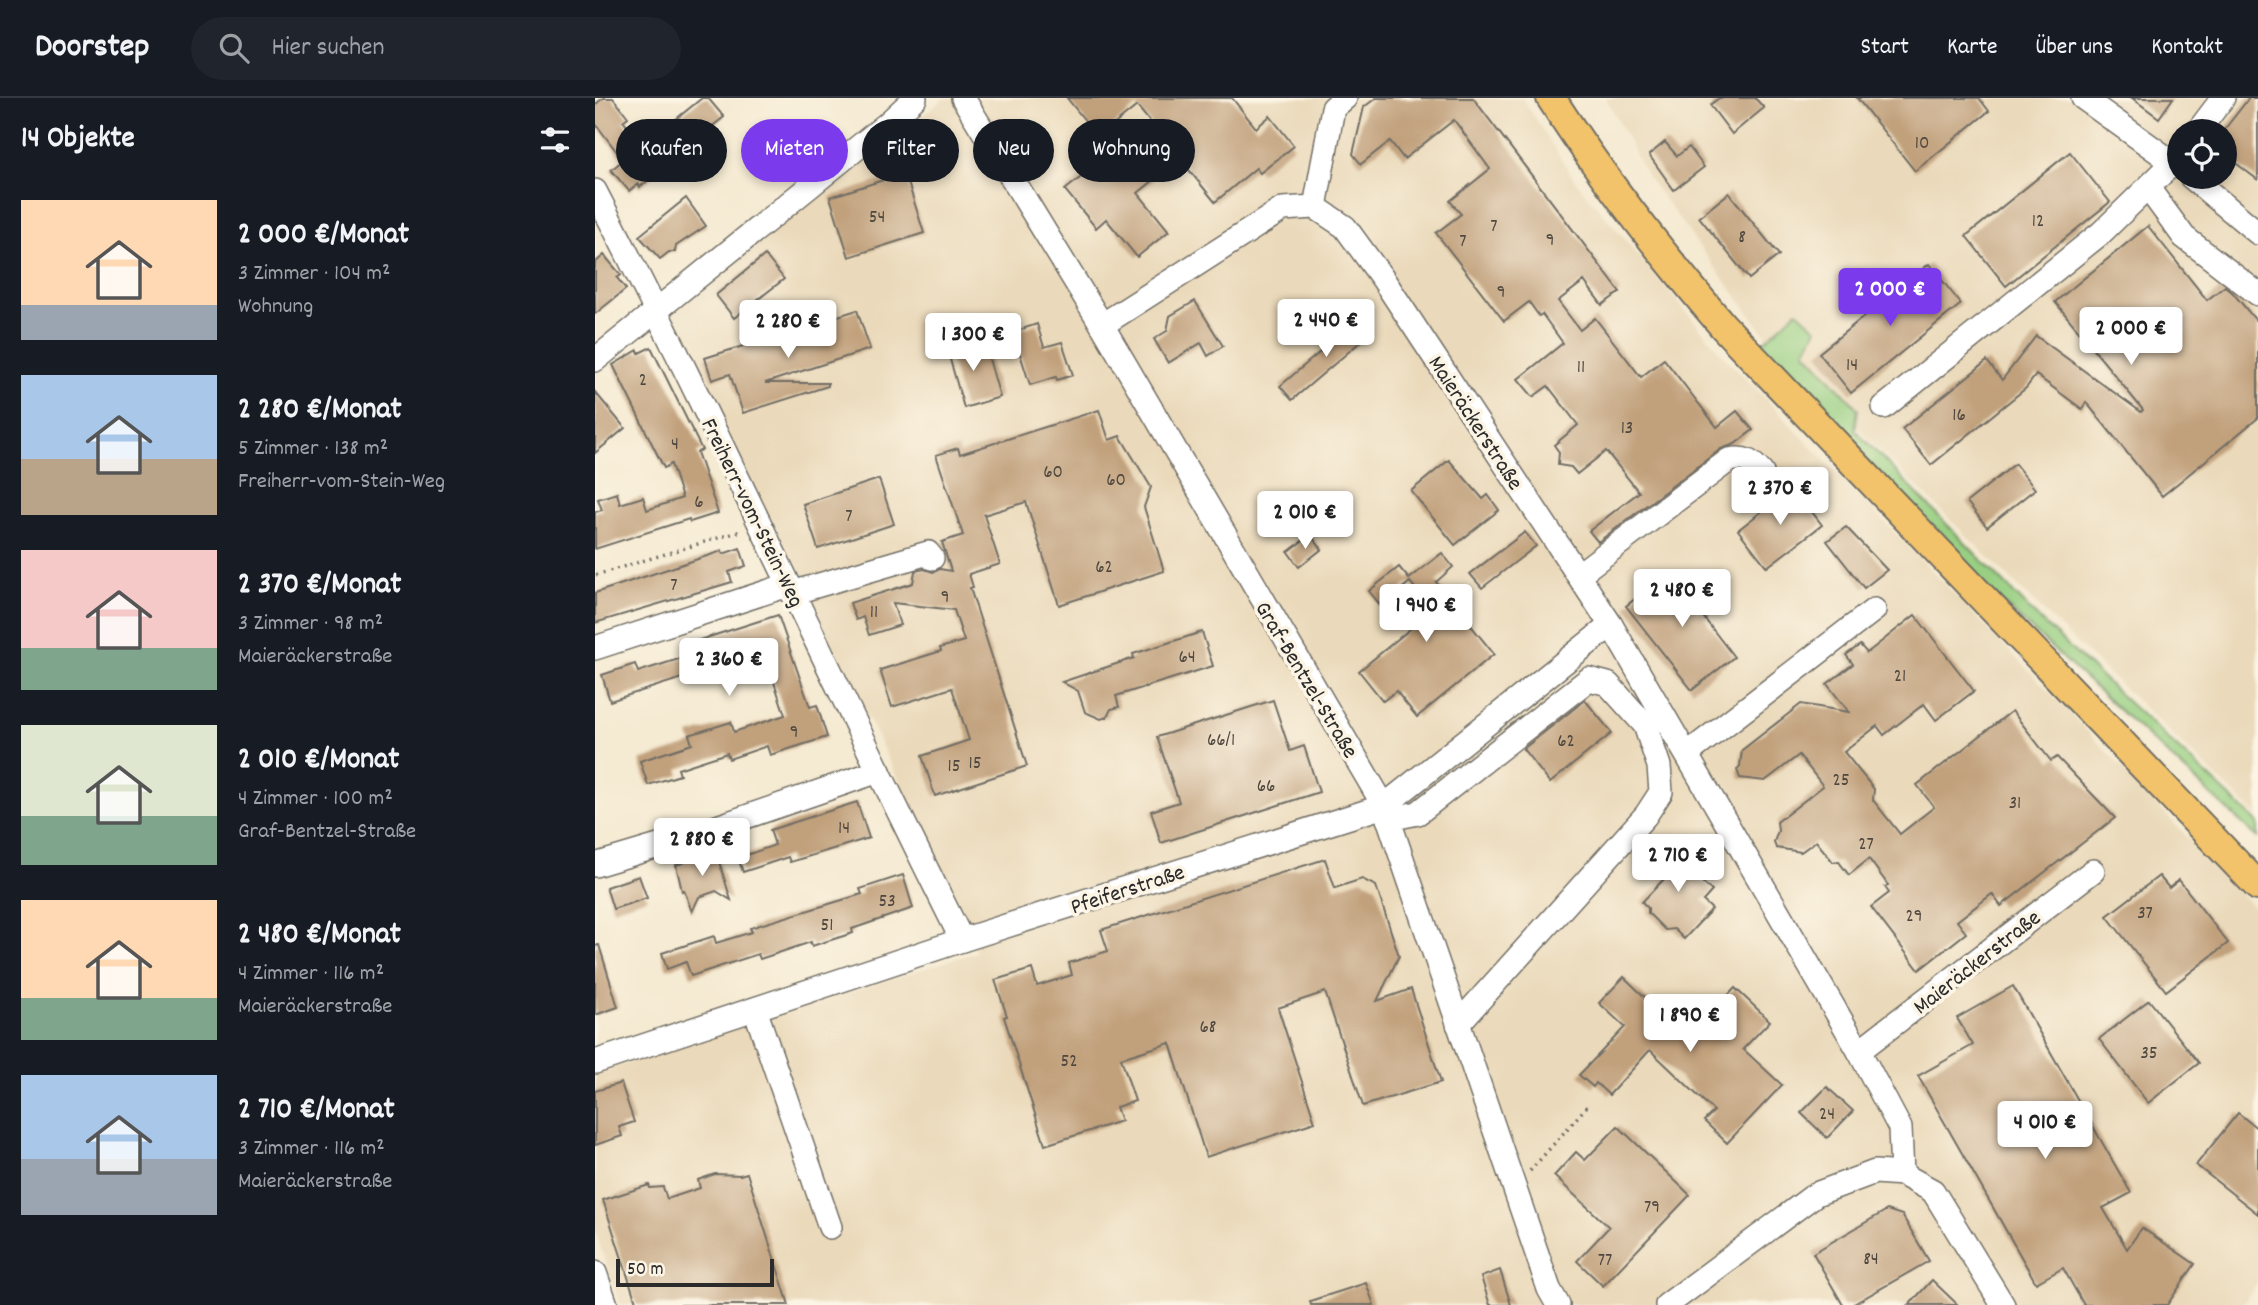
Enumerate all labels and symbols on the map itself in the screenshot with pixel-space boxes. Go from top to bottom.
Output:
house number: 10 [1915,131,1929,158]
house number: 54 [869,205,885,232]
house number: 12 [2032,209,2044,236]
house number: 7 [1490,214,1498,241]
house number: 8 [1738,225,1746,252]
house number: 9 [1546,228,1554,255]
house number: 7 [1459,229,1467,256]
pin: 2 000 € [1825,268,1955,328]
house number: 9 [1497,280,1505,307]
pin: 2 280 € [723,300,853,360]
pin: 2 440 € [1261,300,1391,359]
pin: 2 000 € [2066,308,2196,367]
pin: 1 300 € [908,314,1038,373]
street label: Maieräckerstraße [1418,350,1530,498]
house number: 14 [1846,353,1858,380]
house number: 11 [1577,355,1585,382]
house number: 2 [639,368,647,395]
house number: 16 [1952,403,1966,430]
street label: Freiherr-vom-Stein-Weg [691,413,811,614]
house number: 13 [1621,416,1633,443]
house number: 4 [671,432,679,459]
house number: 60 [1043,460,1063,487]
house number: 60 [1106,468,1126,495]
pin: 2 370 € [1715,468,1845,527]
house number: 6 [694,490,704,517]
pin: 2 010 € [1240,491,1370,551]
house number: 7 [845,504,853,531]
house number: 62 [1095,555,1113,582]
pin: 2 480 € [1617,570,1747,629]
house number: 7 [670,573,678,600]
pin: 1 940 € [1361,584,1491,644]
house number: 9 [941,585,949,612]
street label: Graf-Bentzel-Straße [1245,596,1365,766]
house number: 11 [870,600,878,627]
pin: 2 360 € [664,638,794,698]
house number: 64 [1178,645,1196,672]
house number: 21 [1894,664,1906,691]
house number: 9 [790,720,798,747]
house number: 66/1 [1207,728,1235,755]
house number: 62 [1557,729,1575,756]
house number: 15 [969,751,981,778]
house number: 15 [948,754,960,781]
house number: 25 [1832,768,1850,795]
house number: 66 [1257,774,1275,801]
house number: 31 [2009,791,2021,818]
house number: 14 [838,816,850,843]
pin: 2 880 € [637,818,767,878]
house number: 27 [1858,832,1874,859]
pin: 2 710 € [1613,834,1743,894]
street label: Pfeiferstraße [1067,857,1189,925]
house number: 53 [878,889,896,916]
house number: 37 [2137,901,2153,928]
street label: Maieräckerstraße [1907,903,2049,1024]
house number: 29 [1905,904,1923,931]
house number: 51 [821,913,833,940]
pin: 1 890 € [1625,995,1755,1054]
house number: 68 [1200,1015,1216,1042]
house number: 35 [2140,1041,2158,1068]
house number: 52 [1060,1049,1078,1076]
house number: 24 [1819,1102,1835,1129]
pin: 4 010 € [1980,1102,2110,1161]
house number: 79 [1644,1195,1660,1222]
house number: 84 [1863,1247,1879,1274]
house number: 77 [1598,1248,1612,1275]
scale bar [616,1256,773,1288]

